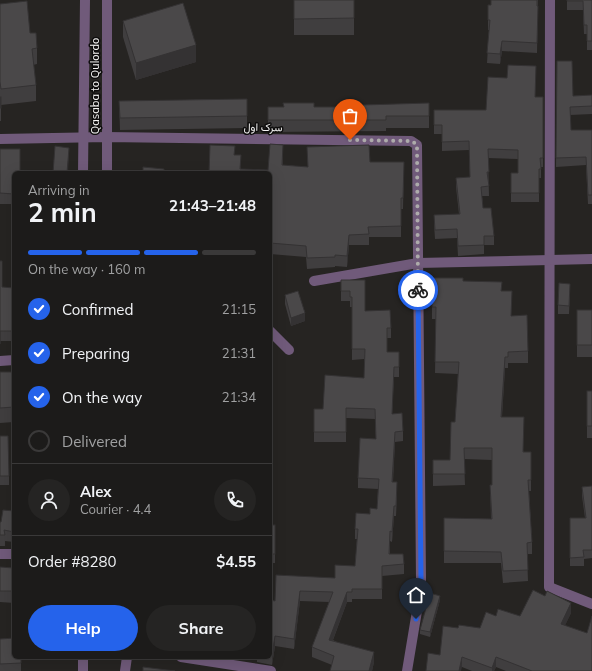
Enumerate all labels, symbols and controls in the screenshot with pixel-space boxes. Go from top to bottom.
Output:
street label: Qasaba to Qulordo [88,38,102,134]
pin [333,99,367,140]
icon: bag [339,105,361,127]
street label: سرک اول [243,120,283,134]
text: Arriving in [28,182,90,198]
text: 2 min [28,196,97,229]
text: 21:43–21:48 [169,196,256,215]
text: On the way · 160 m [28,261,145,277]
courier [398,270,438,310]
icon: bike [407,279,429,301]
icon: check [28,298,50,320]
text: Confirmed [62,300,133,319]
text: 21:15 [222,301,256,317]
icon: check [28,342,50,364]
text: Preparing [62,344,130,363]
text: 21:31 [222,345,256,361]
icon: check [28,386,50,408]
text: On the way [62,388,142,407]
text: 21:34 [222,389,256,405]
text: Delivered [62,432,127,451]
button: person [28,479,70,521]
button: phone [214,479,256,521]
text: Alex [80,482,112,501]
text: Courier · 4.4 [80,501,151,517]
text: Order #8280 [28,552,116,571]
text: $4.55 [216,552,256,571]
pin [399,578,433,619]
icon: home [405,584,427,606]
button: Help [28,605,138,651]
button: Share [146,605,256,651]

